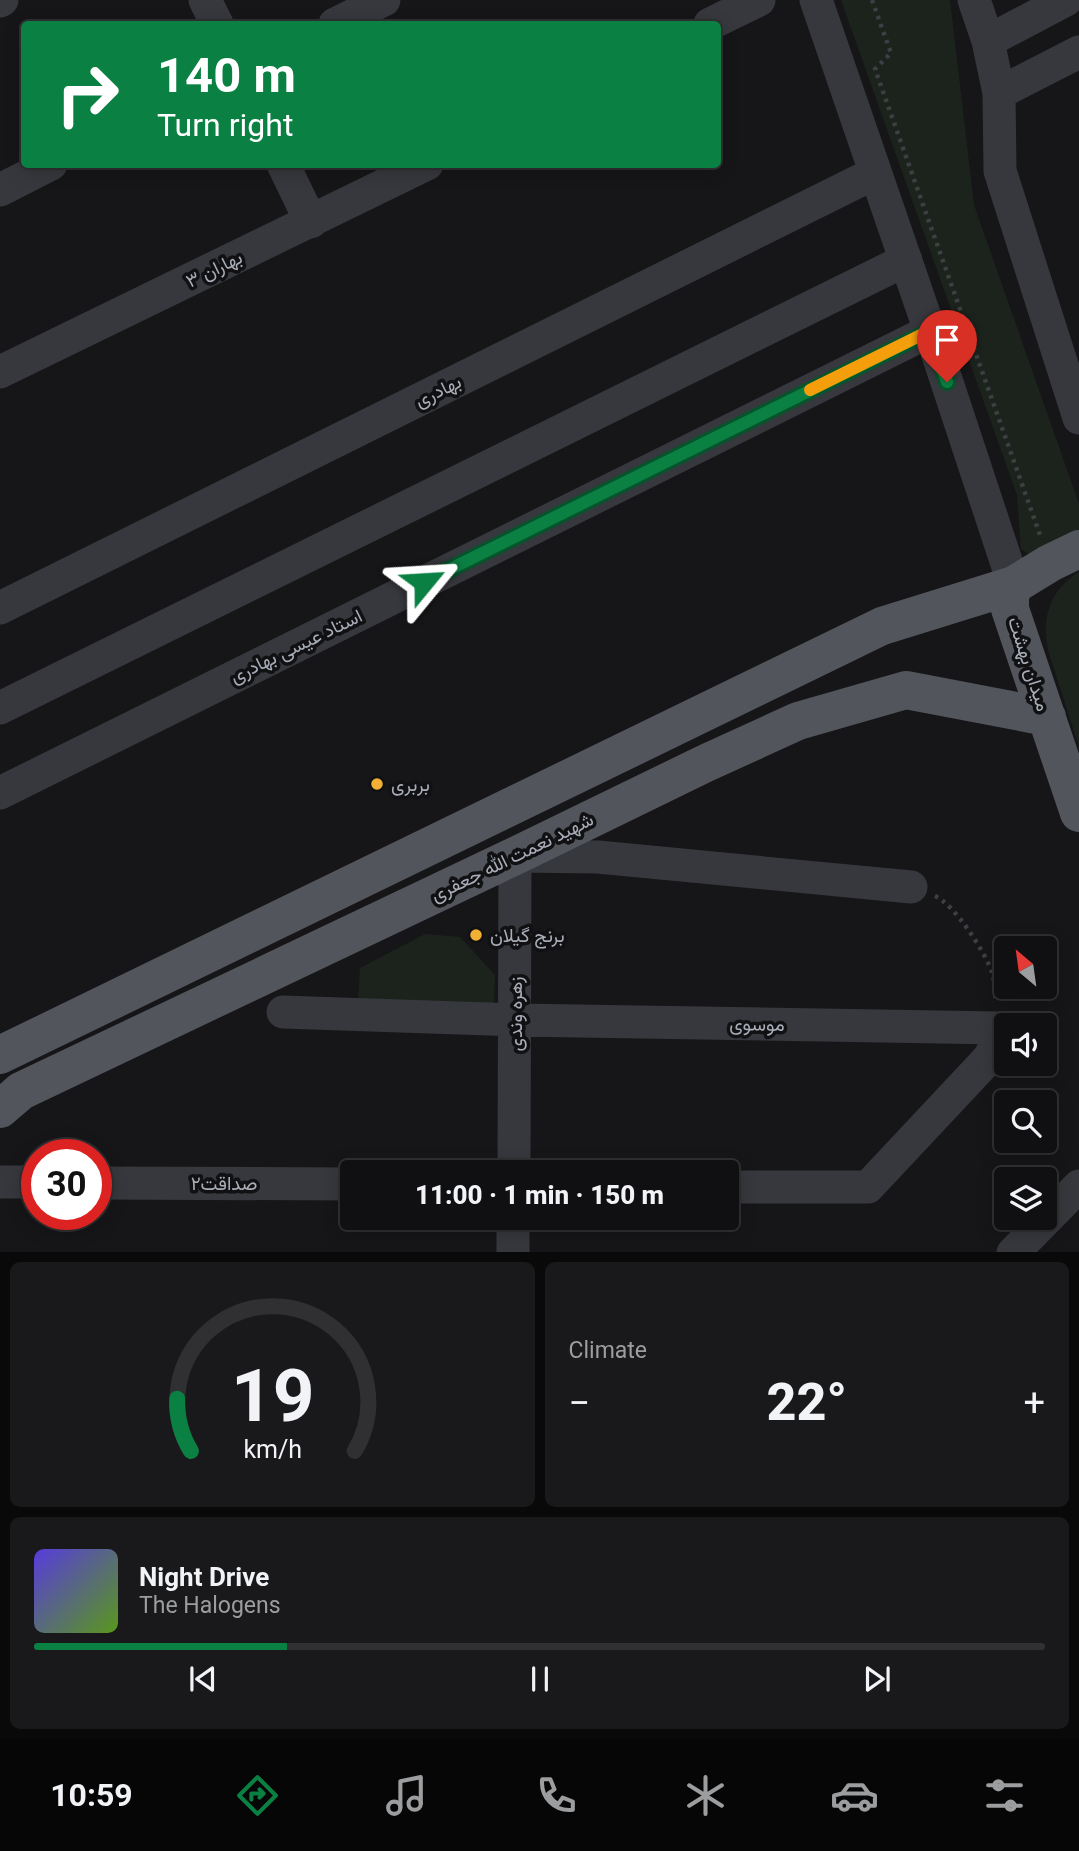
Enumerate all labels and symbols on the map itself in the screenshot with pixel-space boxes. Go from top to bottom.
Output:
street label: بهاران ۳ [182,246,246,292]
pin [917,310,977,382]
street label: بهادری [411,370,465,412]
position arrow [387,545,461,619]
street label: استاد عیسی بهادری [226,604,366,688]
street label: میدان بهشت [1003,614,1055,714]
place label: بربری [391,773,430,796]
marker: بربری [369,776,385,792]
street label: شهید نعمت الله جعفری [427,808,597,906]
place label: برنج گیلان [490,924,564,949]
marker: برنج گیلان [468,927,484,943]
north arrow [994,936,1057,999]
street label: زهره وندی [504,976,527,1052]
street label: موسوی [729,1012,785,1036]
speed limit sign: 30 [21,1139,112,1230]
street label: صداقت۲ [191,1172,257,1195]

